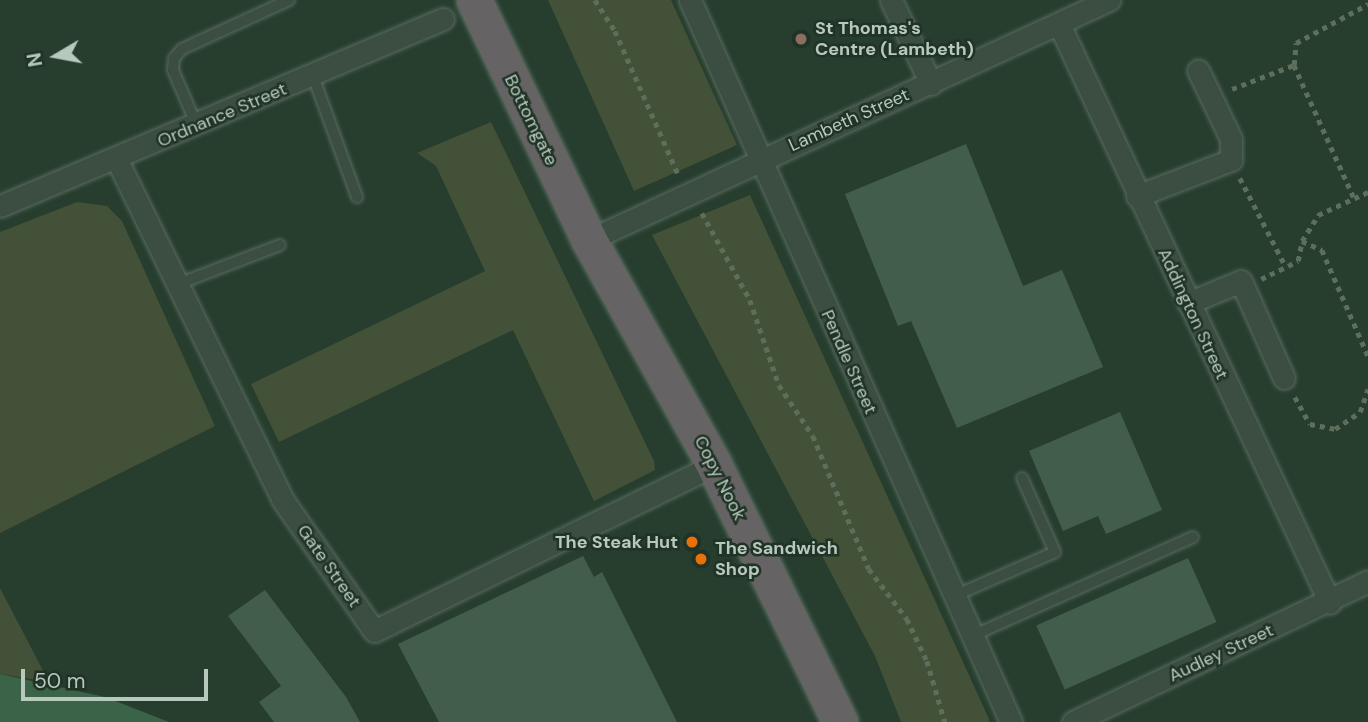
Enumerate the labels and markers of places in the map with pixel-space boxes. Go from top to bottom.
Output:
place label: St Thomas's Centre (Lambeth) [815,18,974,60]
marker: St Thomas's Centre (Lambeth) [793,31,809,47]
place label: The Steak Hut [555,531,678,553]
marker: The Steak Hut [684,534,700,550]
place label: The Sandwich Shop [715,538,838,580]
marker: The Sandwich Shop [693,551,709,567]

